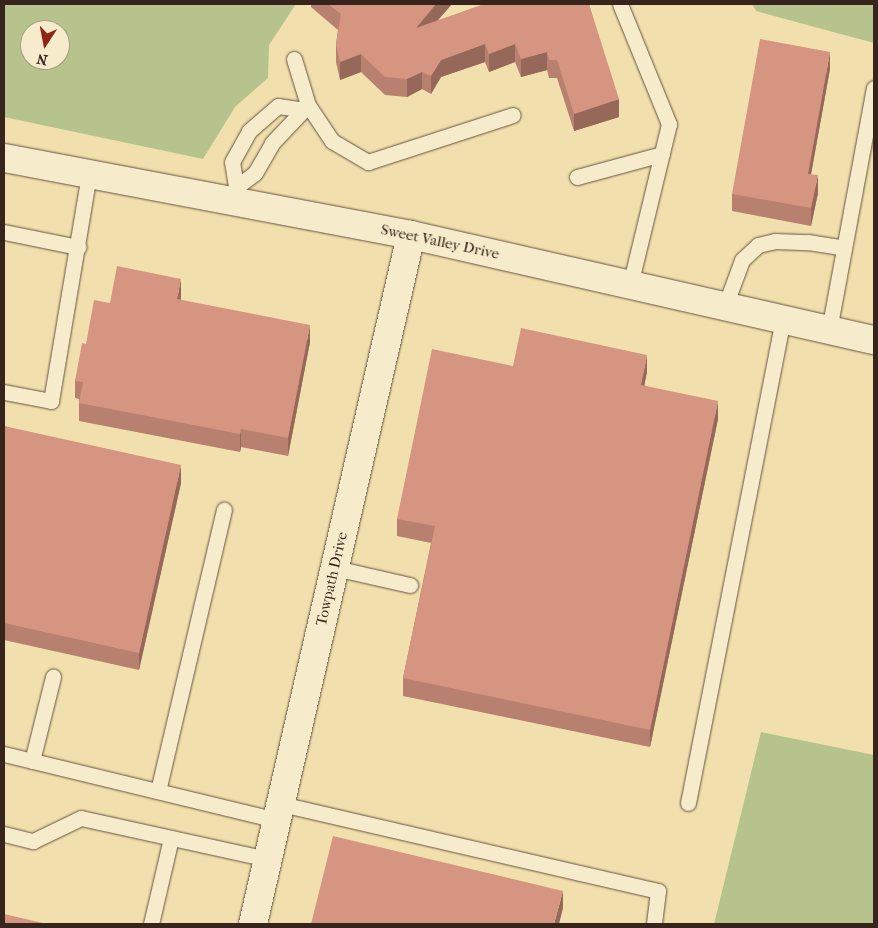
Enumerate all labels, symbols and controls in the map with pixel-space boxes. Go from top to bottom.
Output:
north arrow [20,20,70,70]
text: N [35,50,49,69]
street label: Sweet Valley Drive [379,221,501,263]
street label: Towpath Drive [312,530,352,628]

